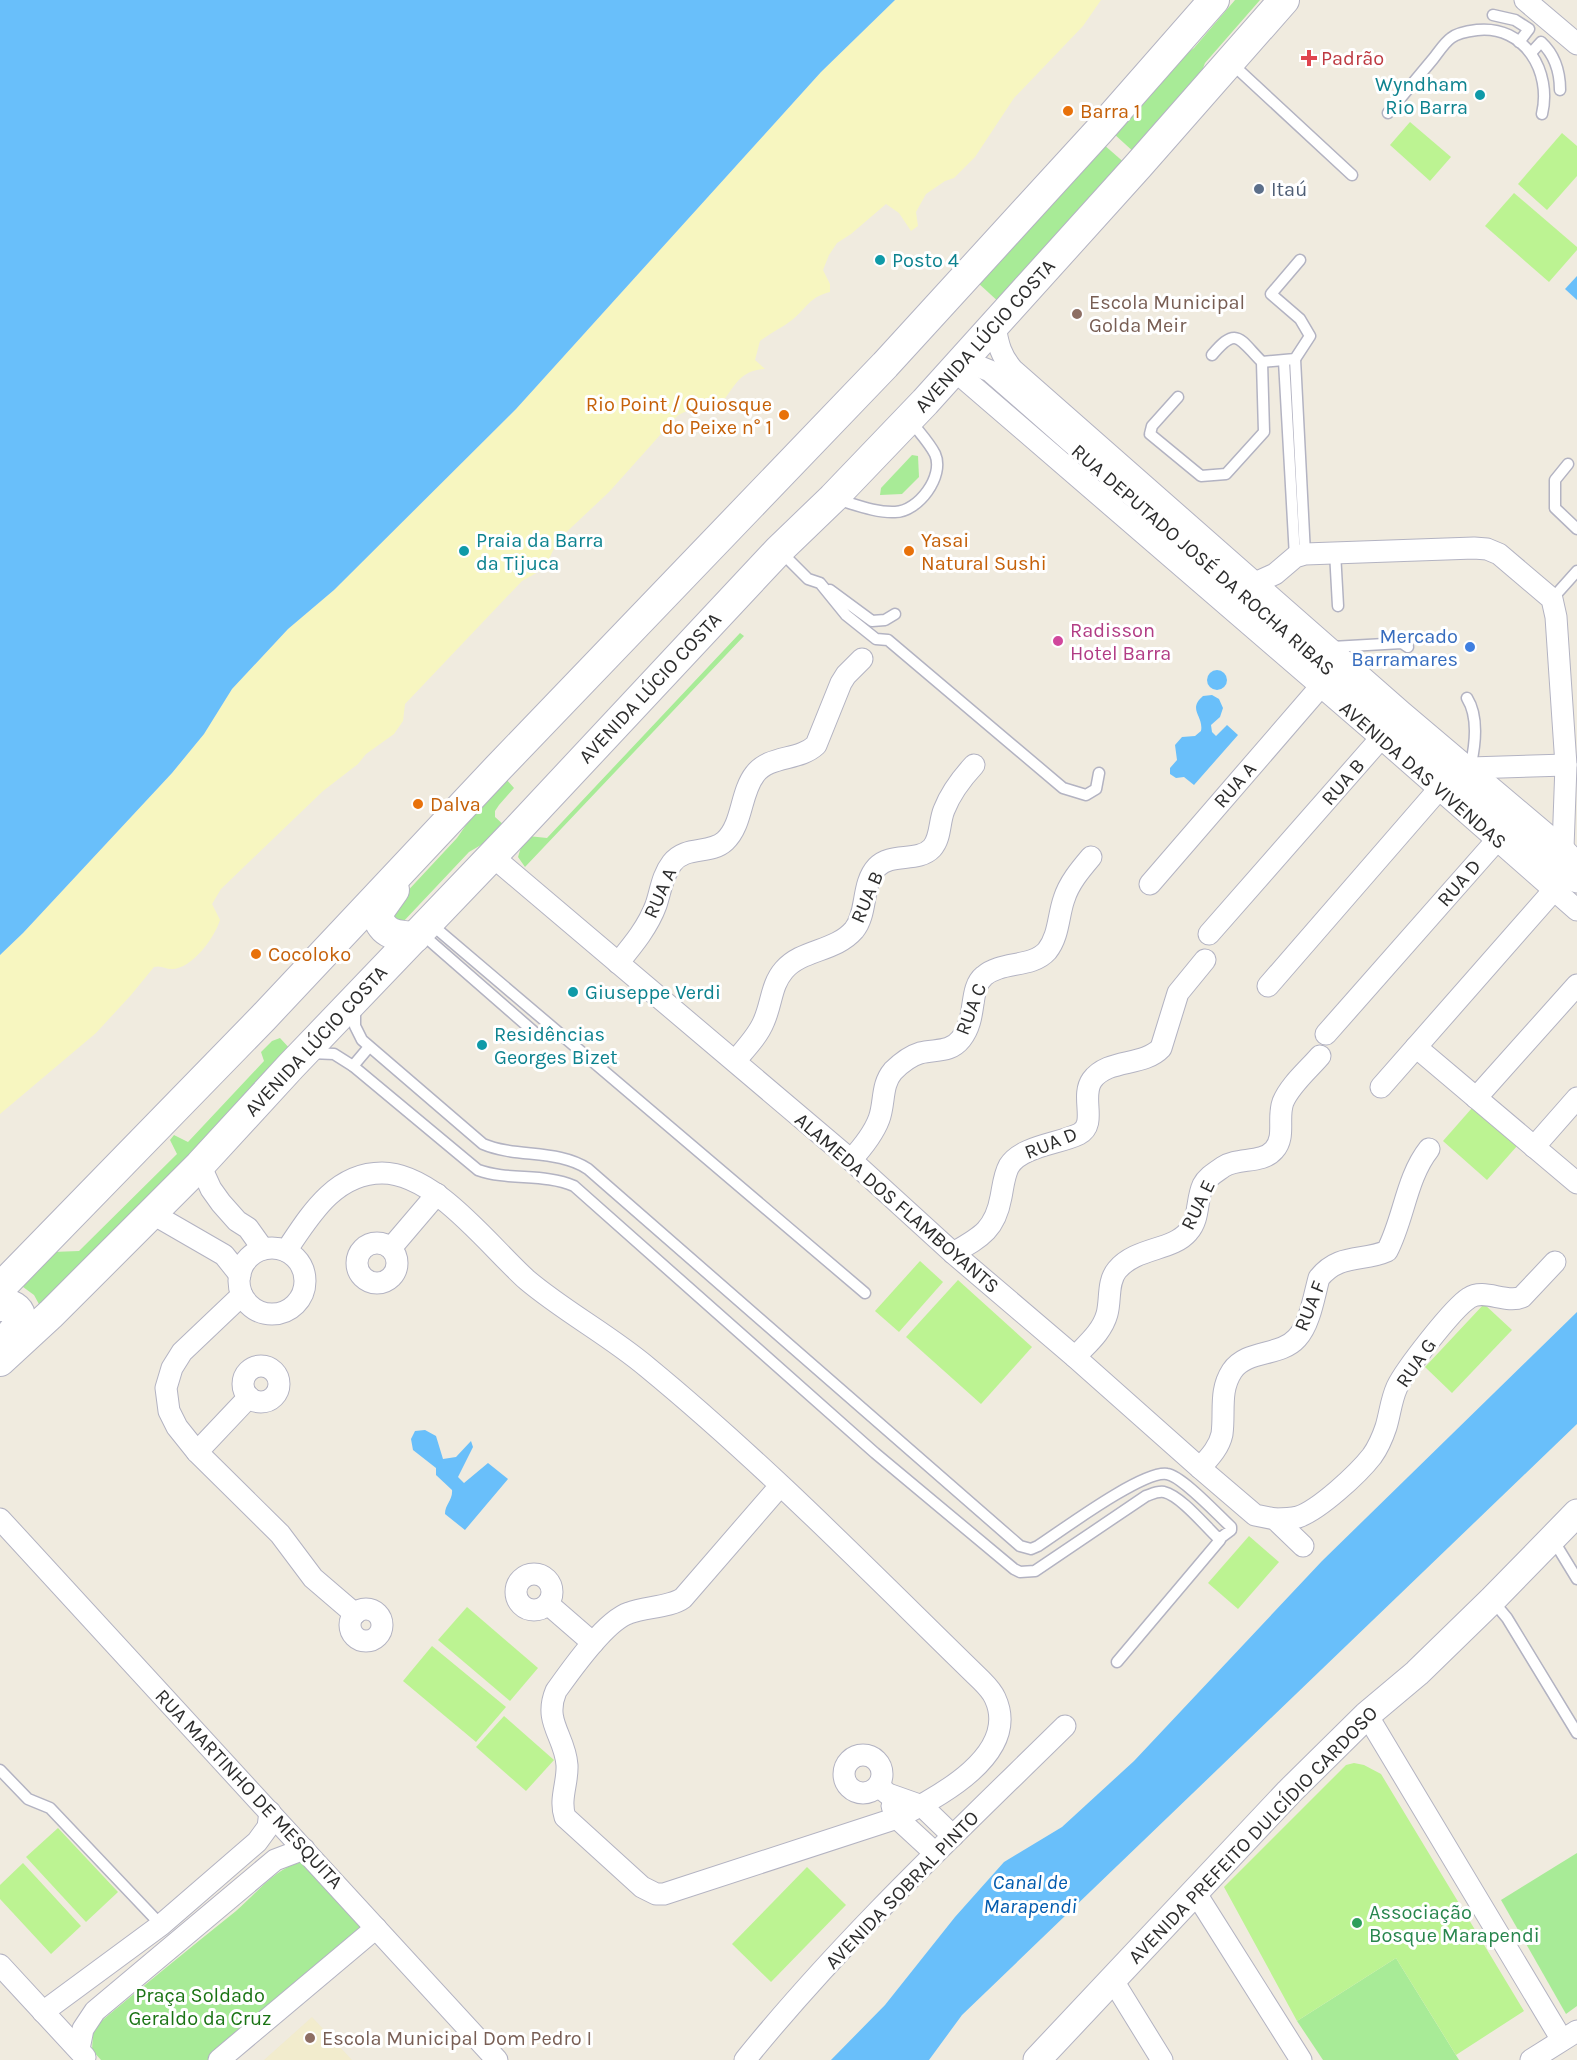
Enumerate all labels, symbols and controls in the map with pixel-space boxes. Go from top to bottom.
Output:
place label: Padrão [1321,47,1384,70]
marker: Padrão [1302,51,1316,65]
place label: Wyndham Rio Barra [1375,73,1468,119]
marker: Wyndham Rio Barra [1473,88,1487,102]
place label: Barra 1 [1080,100,1140,123]
marker: Barra 1 [1061,104,1075,118]
place label: Itaú [1271,178,1307,201]
marker: Itaú [1252,182,1266,196]
place label: Posto 4 [892,249,959,272]
marker: Posto 4 [873,253,887,267]
street label: AVENIDA LÚCIO COSTA [909,254,1060,417]
place label: Escola Municipal Golda Meir [1089,291,1245,337]
marker: Escola Municipal Golda Meir [1070,307,1084,321]
place label: Rio Point / Quiosque do Peixe n° 1 [586,393,772,439]
marker: Rio Point / Quiosque do Peixe n° 1 [777,408,791,422]
street label: RUA DEPUTADO JOSÉ DA ROCHA RIBAS [1067,439,1340,681]
place label: Praia da Barra da Tijuca [476,529,604,575]
place label: Yasai Natural Sushi [921,529,1047,575]
marker: Praia da Barra da Tijuca [457,544,471,558]
marker: Yasai Natural Sushi [902,544,916,558]
street label: AVENIDA LÚCIO COSTA [573,607,726,768]
place label: Radisson Hotel Barra [1070,619,1171,665]
place label: Mercado Barramares [1351,625,1458,671]
marker: Radisson Hotel Barra [1051,634,1065,648]
marker: Mercado Barramares [1463,640,1477,654]
street label: AVENIDA DAS VIVENDAS [1335,696,1511,854]
street label: RUA B [1317,754,1369,810]
street label: RUA A [1209,757,1261,813]
place label: Dalva [430,793,481,816]
marker: Dalva [411,797,425,811]
street label: RUA D [1432,855,1486,911]
street label: RUA A [639,864,681,922]
street label: RUA B [846,868,888,926]
place label: Cocoloko [268,943,351,966]
marker: Cocoloko [249,947,263,961]
street label: AVENIDA LÚCIO COSTA [239,960,392,1121]
street label: RUA C [951,980,991,1038]
place label: Giuseppe Verdi [585,981,721,1004]
marker: Giuseppe Verdi [566,985,580,999]
place label: Residências Georges Bizet [494,1023,618,1069]
marker: Residências Georges Bizet [475,1038,489,1052]
street label: ALAMEDA DOS FLAMBOYANTS [790,1108,1004,1298]
street label: RUA D [1021,1122,1081,1164]
street label: RUA E [1176,1176,1220,1234]
street label: RUA F [1290,1278,1330,1334]
street label: RUA G [1391,1334,1441,1392]
street label: RUA MARTINHO DE MESQUITA [150,1684,348,1894]
street label: AVENIDA PREFEITO DULCÍDIO CARDOSO [1123,1701,1382,1968]
street label: AVENIDA SOBRAL PINTO [821,1806,983,1974]
water label: Canal de Marapendi [983,1870,1077,1918]
place label: Associação Bosque Marapendi [1369,1901,1540,1947]
marker: Associação Bosque Marapendi [1350,1916,1364,1930]
park label: Praça Soldado Geraldo da Cruz [128,1984,272,2030]
place label: Escola Municipal Dom Pedro I [322,2027,592,2050]
marker: Escola Municipal Dom Pedro I [303,2031,317,2045]

